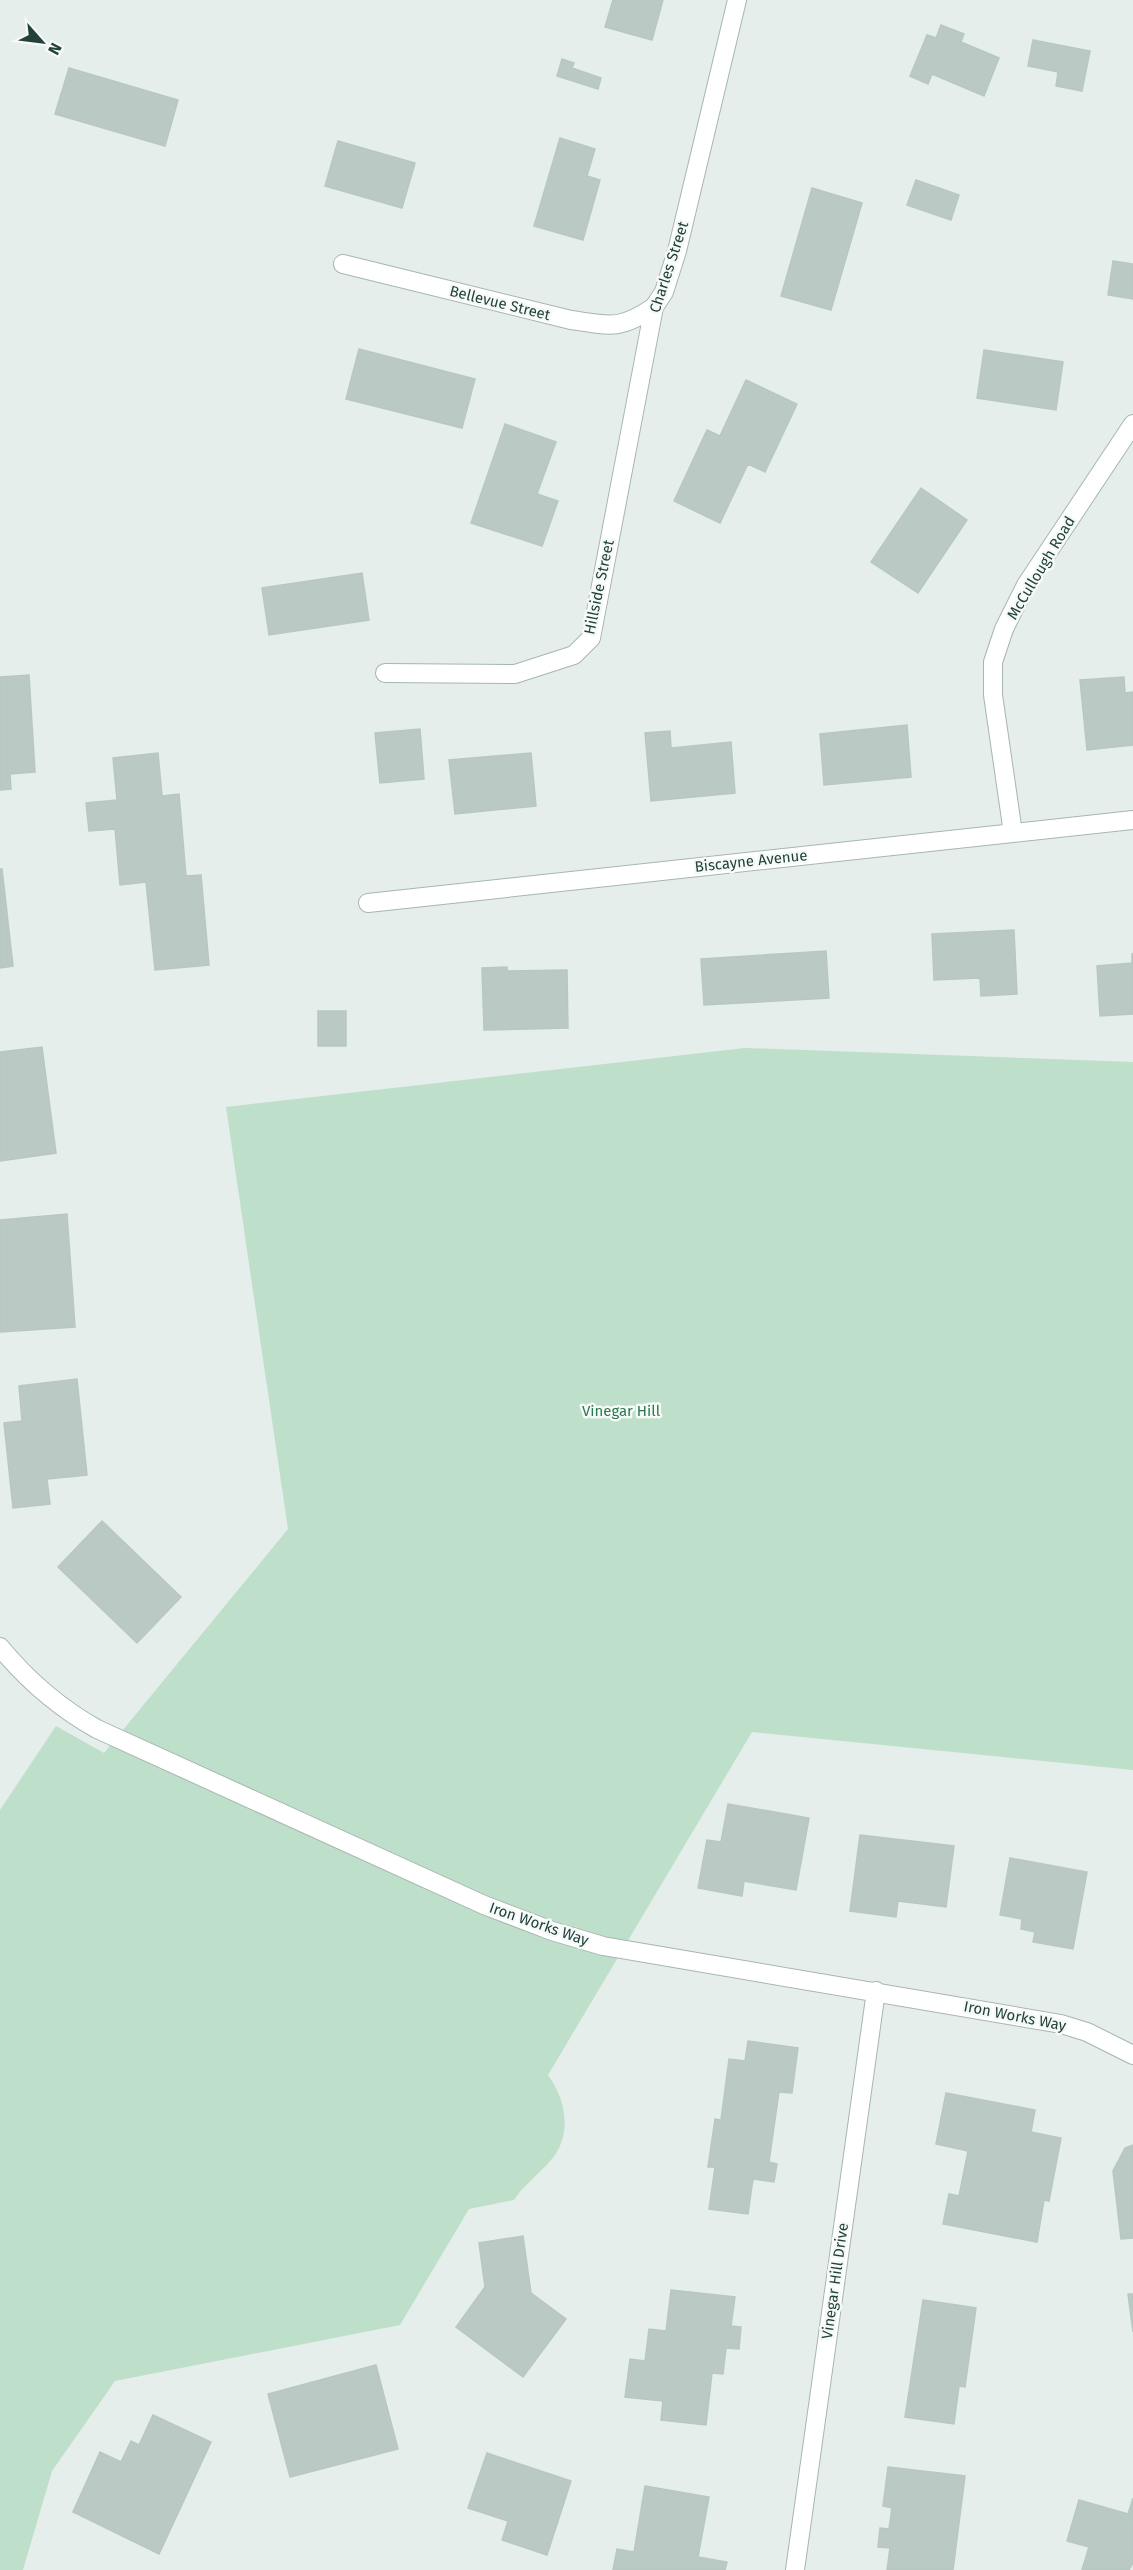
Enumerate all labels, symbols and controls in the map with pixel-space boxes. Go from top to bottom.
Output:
north arrow [12,12,72,72]
text: N [44,40,66,58]
street label: Charles Street [646,218,692,315]
street label: Bellevue Street [448,282,553,324]
street label: McCullough Road [1003,513,1079,623]
street label: Hillside Street [580,537,618,636]
street label: Biscayne Avenue [694,846,808,876]
park label: Vinegar Hill [582,1402,661,1420]
street label: Iron Works Way [487,1899,592,1950]
street label: Iron Works Way [962,1997,1068,2035]
street label: Vinegar Hill Drive [818,2222,852,2340]

